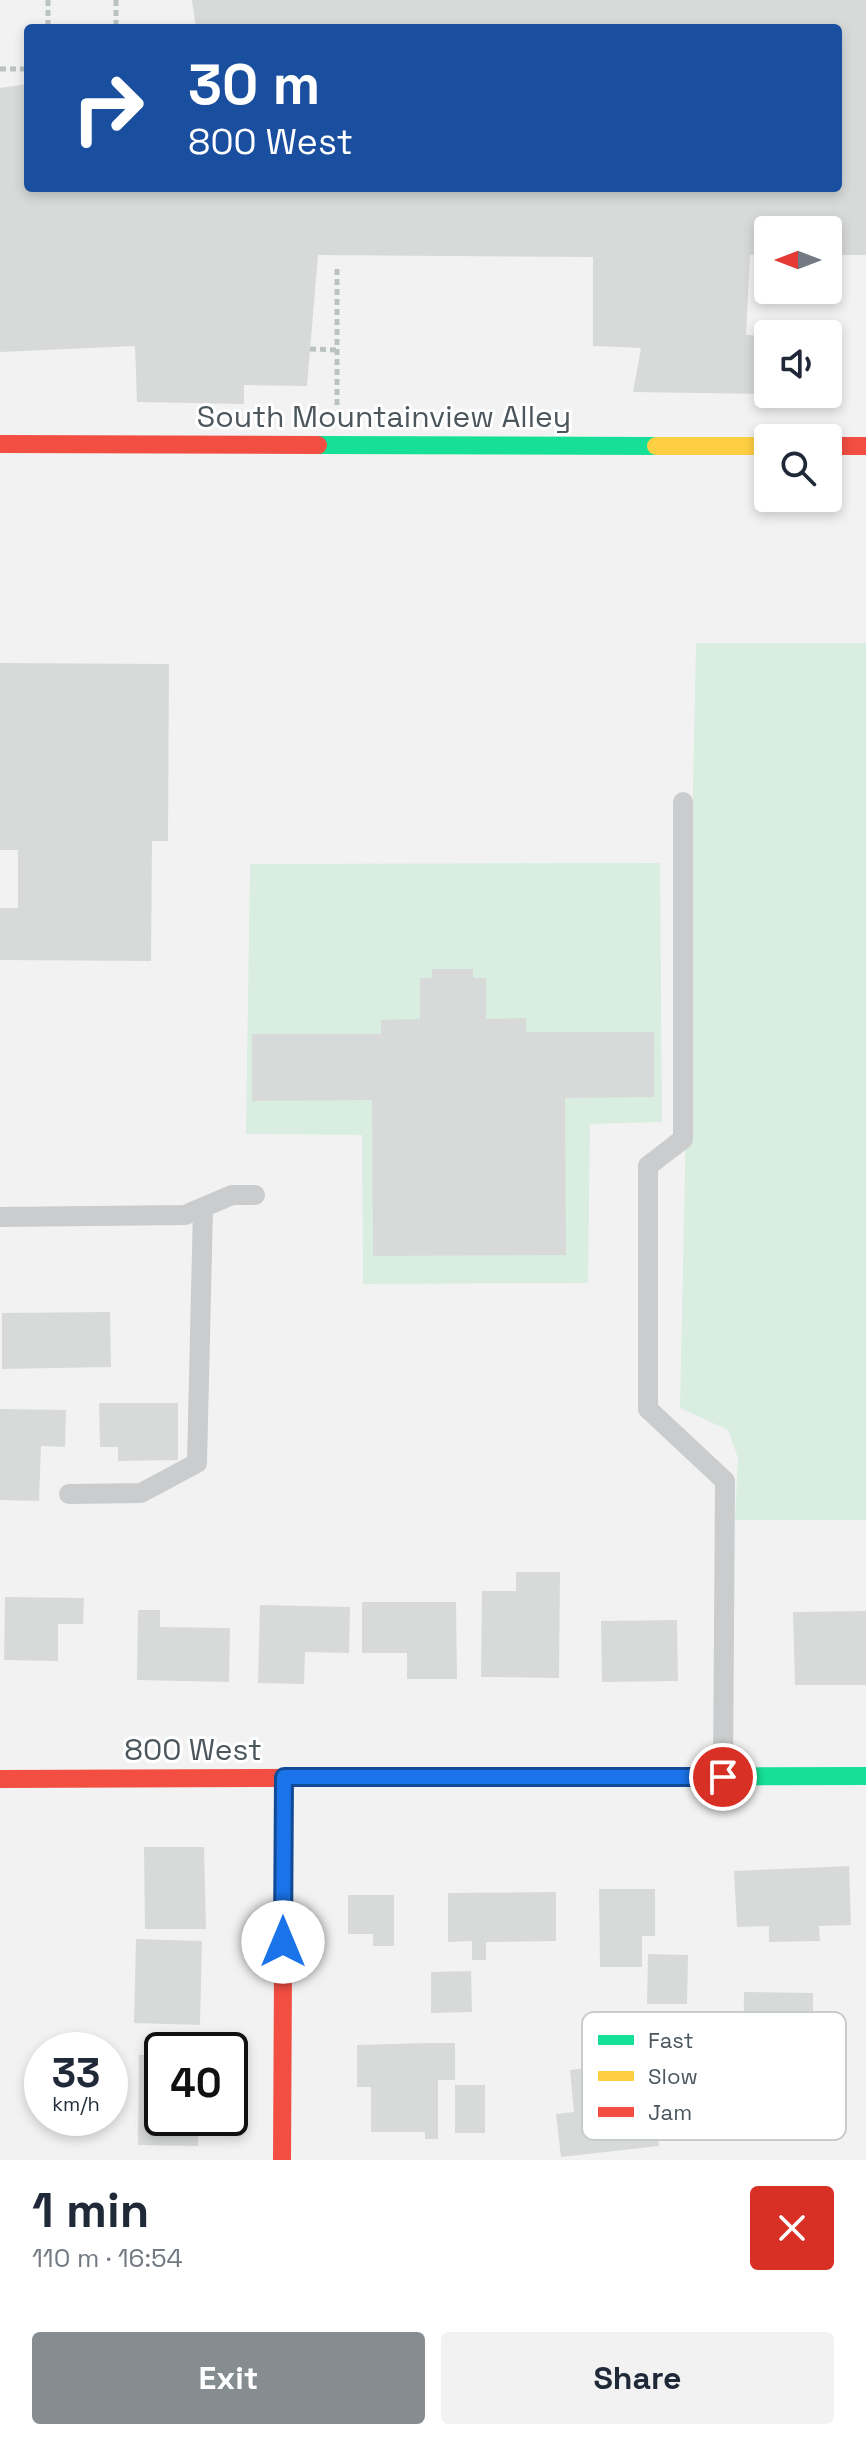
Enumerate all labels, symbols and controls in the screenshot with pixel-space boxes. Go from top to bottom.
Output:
text: 30 m [188,49,320,120]
icon: right [56,56,160,160]
text: 800 West [188,119,353,165]
north arrow [754,216,842,304]
map controls [754,216,842,512]
button: sound [754,320,842,408]
street label: South Mountainview Alley [197,397,571,436]
button: search [754,424,842,512]
street label: 800 West [124,1730,262,1769]
pin [689,1743,757,1811]
icon: arrive [701,1755,745,1799]
position arrow [241,1900,325,1984]
legend [582,2012,846,2140]
text: Fast [648,2026,694,2054]
speed limit sign: 40 [144,2032,248,2136]
text: 33 [52,2048,100,2099]
text: Slow [648,2062,698,2090]
text: km/h [52,2091,100,2117]
text: Jam [648,2098,692,2126]
text: 1 min [32,2180,149,2241]
button: close [750,2186,834,2270]
text: 110 m · 16:54 [32,2241,183,2275]
button: Exit [32,2332,425,2424]
button: Share [441,2332,834,2424]

